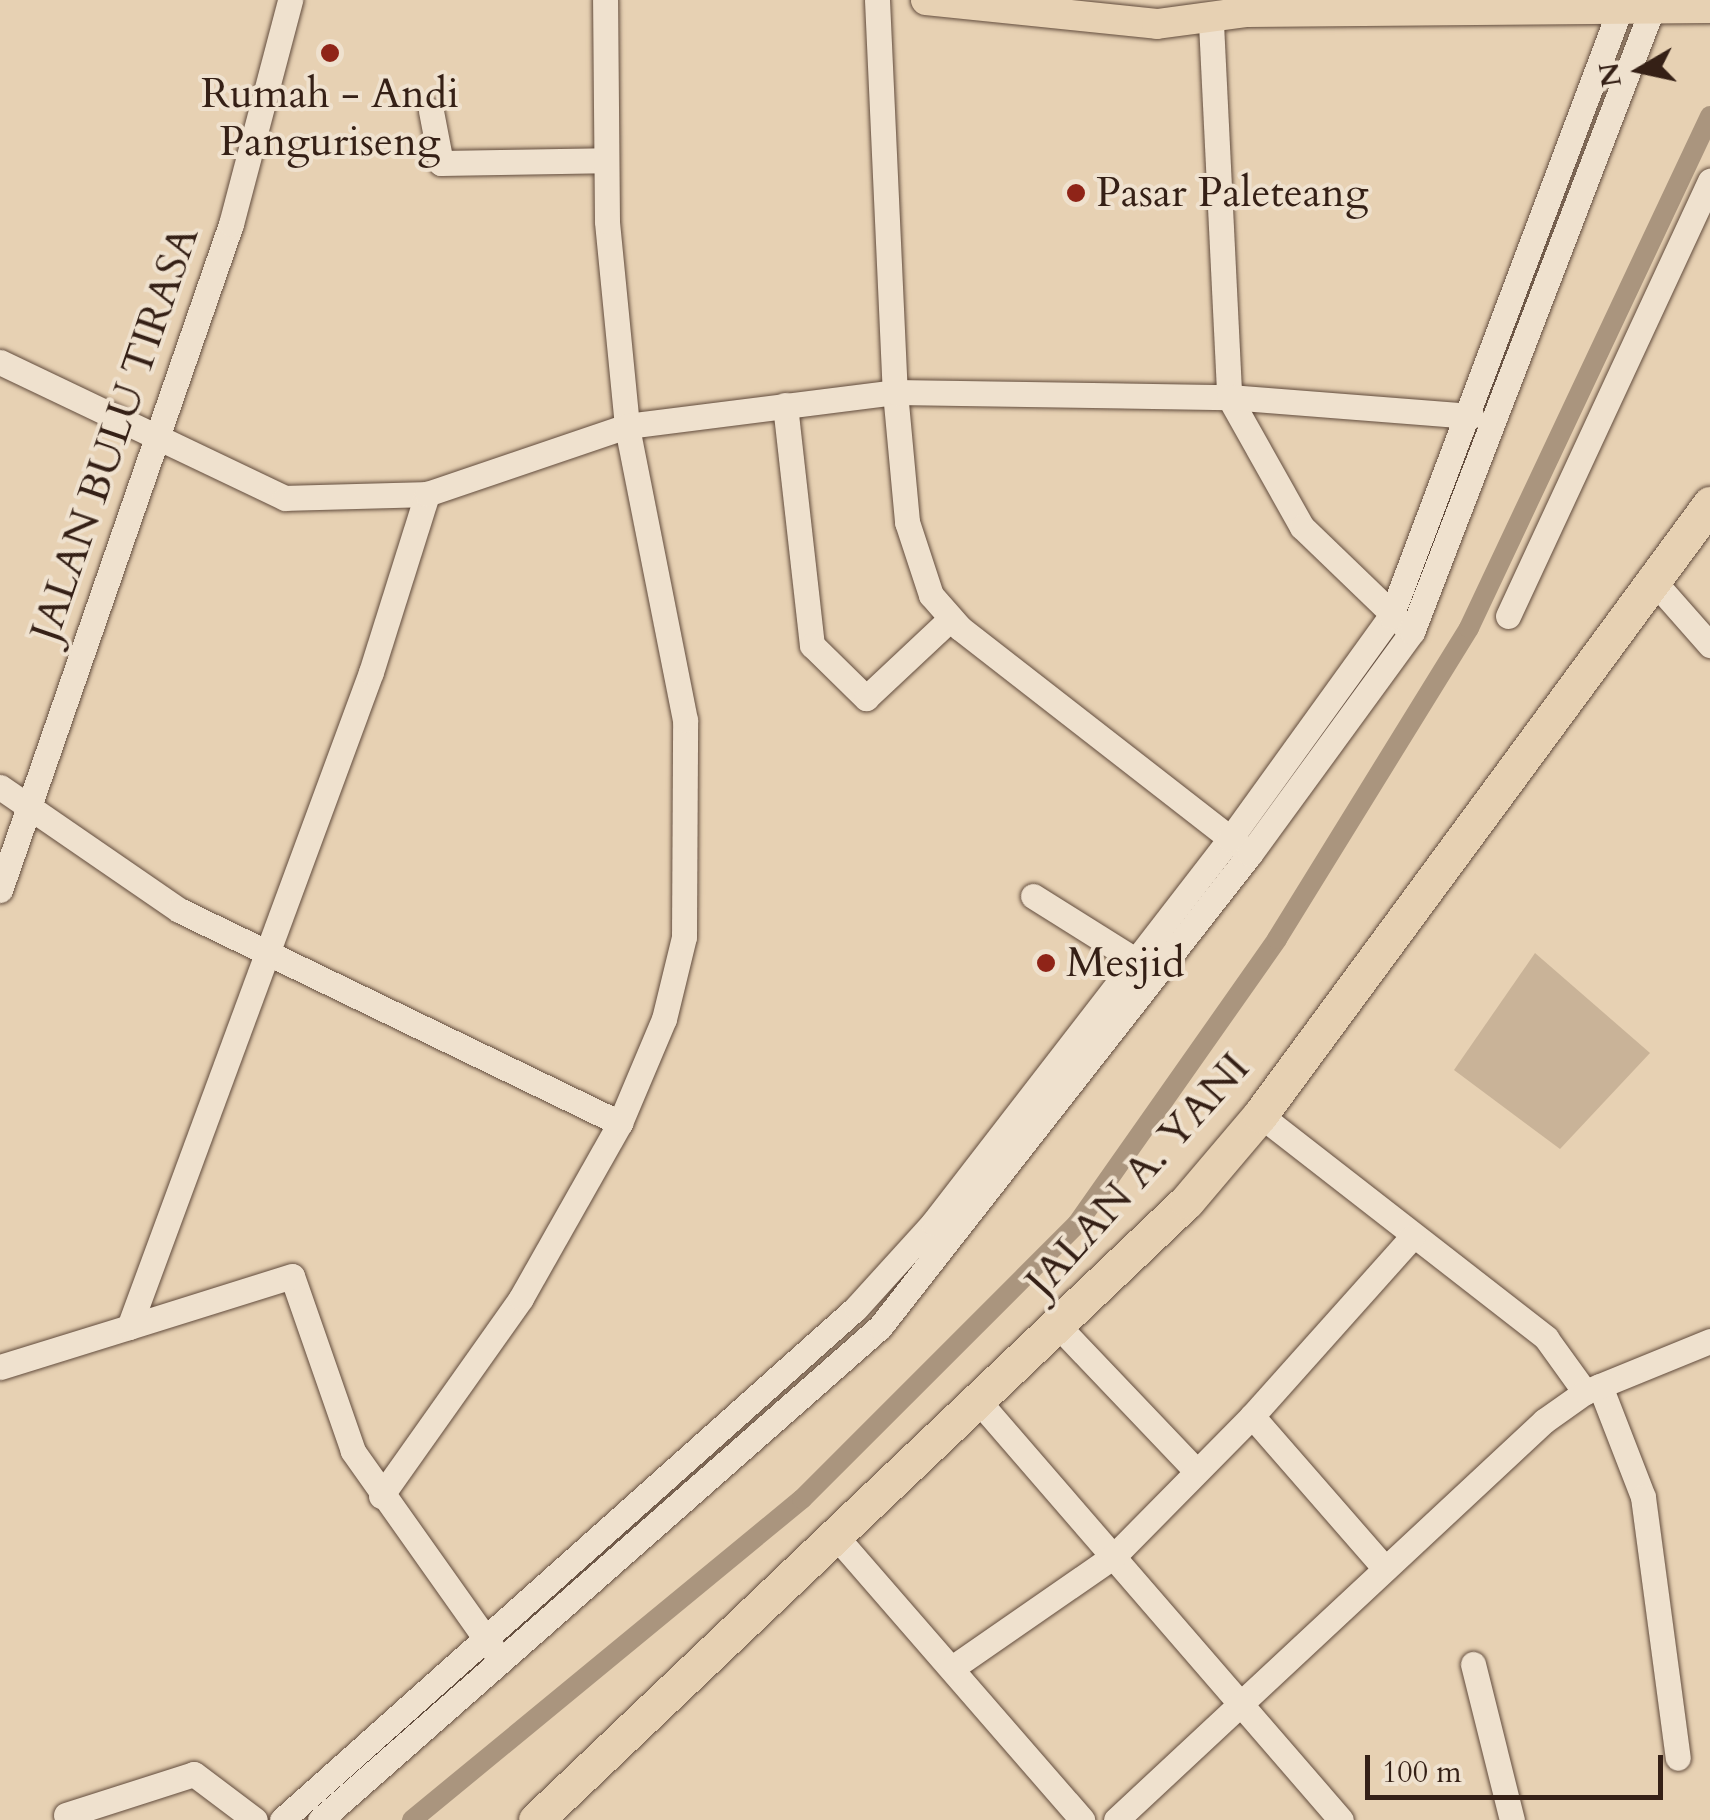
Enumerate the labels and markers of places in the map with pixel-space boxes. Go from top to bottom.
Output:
marker: Rumah - Andi Panguriseng [319,42,341,64]
place label: Rumah - Andi Panguriseng [201,69,459,168]
place label: Pasar Paleteang [1096,168,1368,218]
marker: Pasar Paleteang [1065,182,1087,204]
place label: Mesjid [1066,938,1185,988]
marker: Mesjid [1035,952,1057,974]

